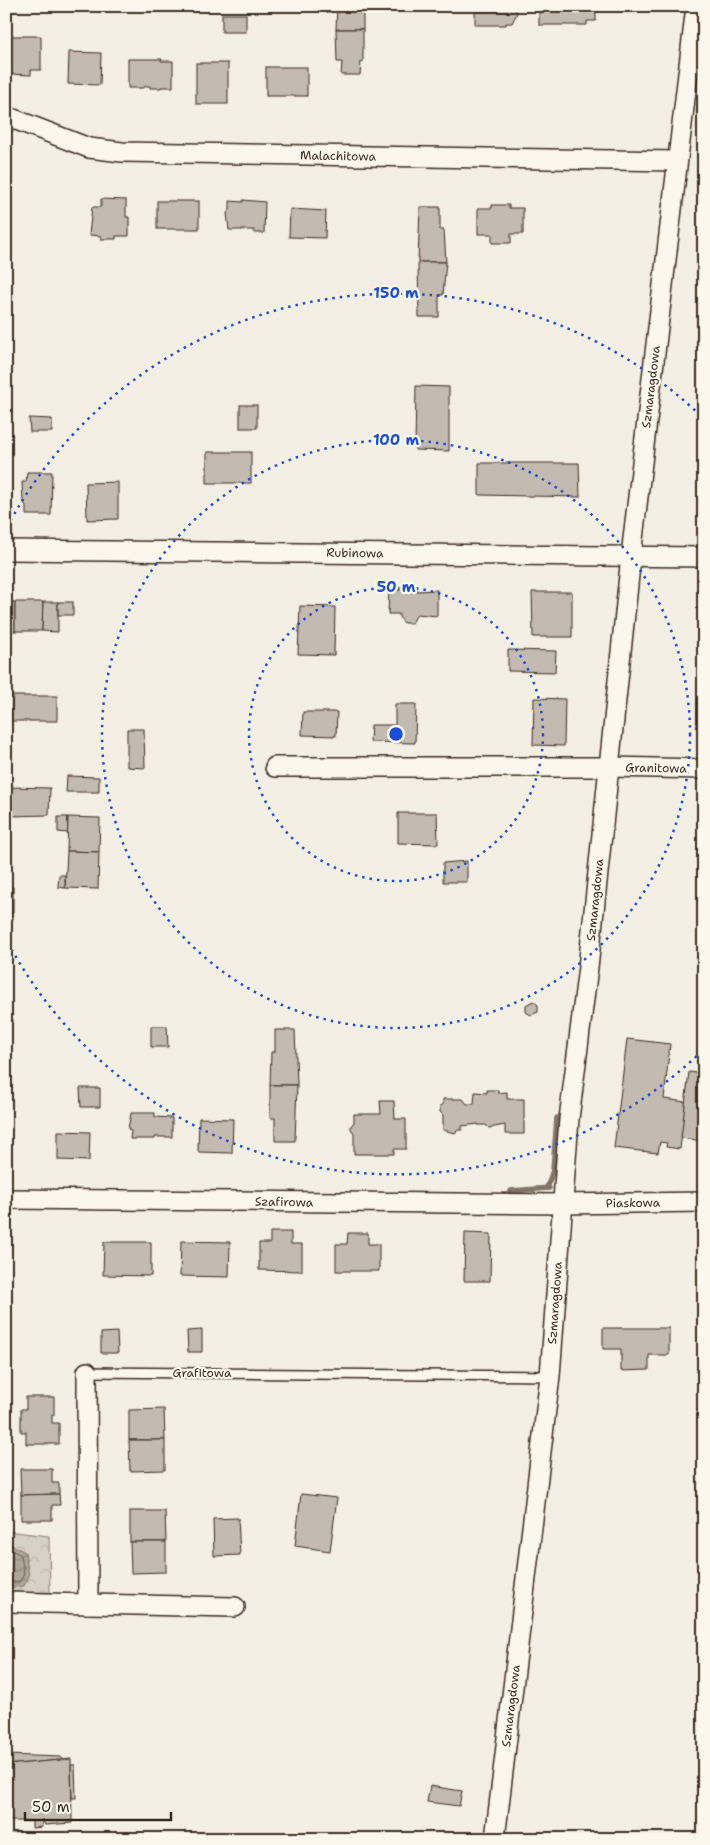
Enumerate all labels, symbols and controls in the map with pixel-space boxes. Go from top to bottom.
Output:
street label: Malachitowa [300,147,377,165]
text: 150 m [373,283,419,303]
street label: Szmaragdowa [638,344,664,429]
text: 100 m [373,430,419,450]
street label: Rubinowa [326,545,384,562]
text: 50 m [377,577,416,597]
centre of rings [387,725,405,743]
street label: Granitowa [625,759,687,777]
street label: Szmaragdowa [583,858,607,942]
street label: Szafirowa [255,1193,314,1211]
street label: Piaskowa [606,1195,661,1211]
street label: Szmaragdowa [544,1261,566,1345]
street label: Grafitowa [173,1365,232,1381]
street label: Szmaragdowa [498,1663,524,1748]
scale bar [25,1790,171,1822]
text: 50 m [32,1797,70,1817]

